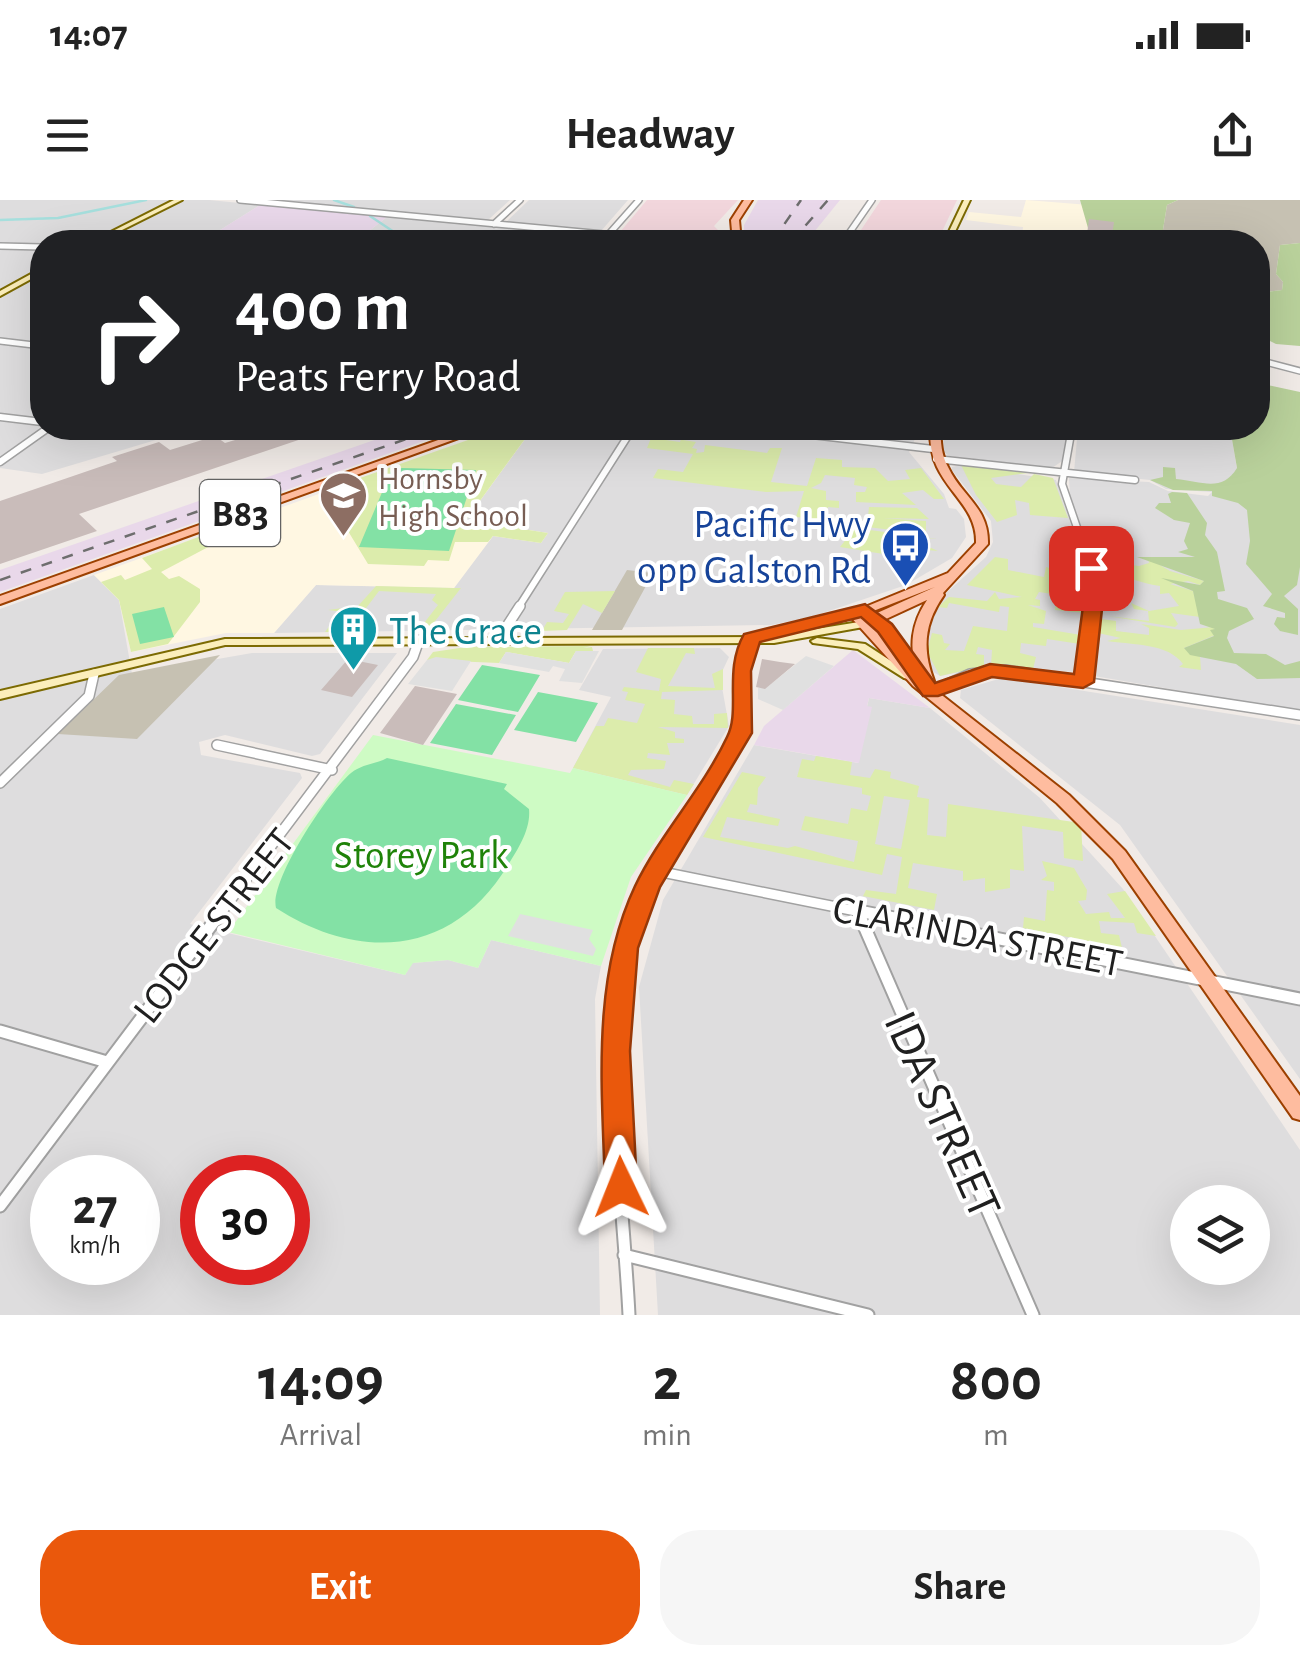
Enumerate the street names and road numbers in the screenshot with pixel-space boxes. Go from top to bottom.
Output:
road number: B83 [200,480,280,546]
street label: LODGE STREET [127,821,303,1031]
street label: CLARINDA STREET [830,889,1126,985]
street label: IDA STREET [874,1005,1008,1226]

